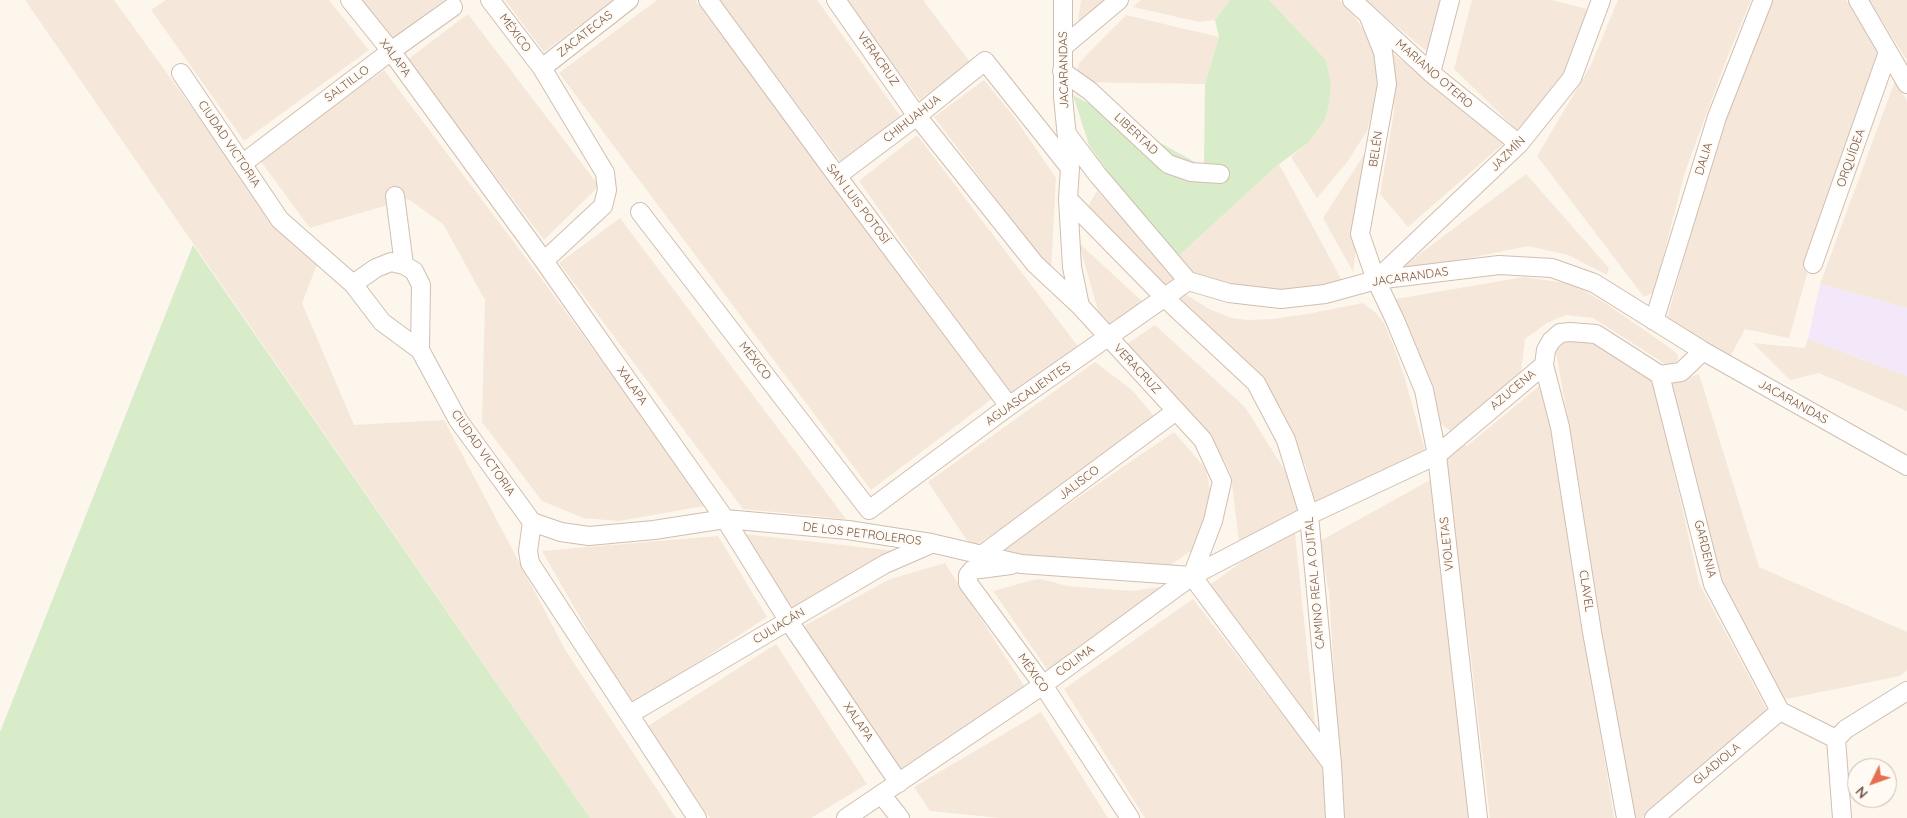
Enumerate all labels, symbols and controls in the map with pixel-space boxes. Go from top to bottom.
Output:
street label: ZACATECAS [554,8,616,60]
street label: MÉXICO [496,11,534,55]
street label: VERACRUZ [854,29,902,89]
street label: JACARANDAS [1056,31,1072,109]
street label: XALAPA [376,36,414,80]
street label: MARIANO OTERO [1392,36,1476,112]
street label: SALTILLO [322,63,372,105]
street label: CHIHUAHUA [880,92,944,146]
street label: CIUDAD VICTORIA [195,98,263,190]
street label: LIBERTAD [1111,110,1161,158]
street label: ORQUÍDEA [1834,127,1868,189]
street label: BELÉN [1366,130,1386,168]
street label: JAZMÍN [1487,133,1529,175]
street label: DALIA [1692,141,1716,177]
street label: SAN LUIS POTOSÍ [823,161,893,247]
street label: JACARANDAS [1371,264,1449,290]
street label: MÉXICO [736,339,774,383]
street label: VERACRUZ [1110,341,1164,397]
street label: AGUASCALIENTES [983,359,1073,429]
street label: XALAPA [614,364,650,408]
street label: AZUCENA [1487,367,1539,413]
street label: JACARANDAS [1756,377,1830,427]
street label: CIUDAD VICTORIA [448,407,518,499]
street label: JALISCO [1056,463,1102,503]
street label: CAMINO REAL A OJITAL [1302,516,1328,650]
street label: VIOLETAS [1437,516,1457,572]
street label: GARDENIA [1691,519,1719,579]
street label: DE LOS PETROLEROS [802,520,922,548]
street label: CLAVEL [1576,569,1596,613]
street label: CULIACÁN [751,605,807,647]
street label: COLIMA [1053,642,1097,680]
street label: MÉXICO [1014,651,1052,695]
street label: XALAPA [840,700,876,744]
street label: GLADIOLA [1690,740,1744,788]
north arrow [1847,758,1897,808]
text: N [1851,783,1872,802]

